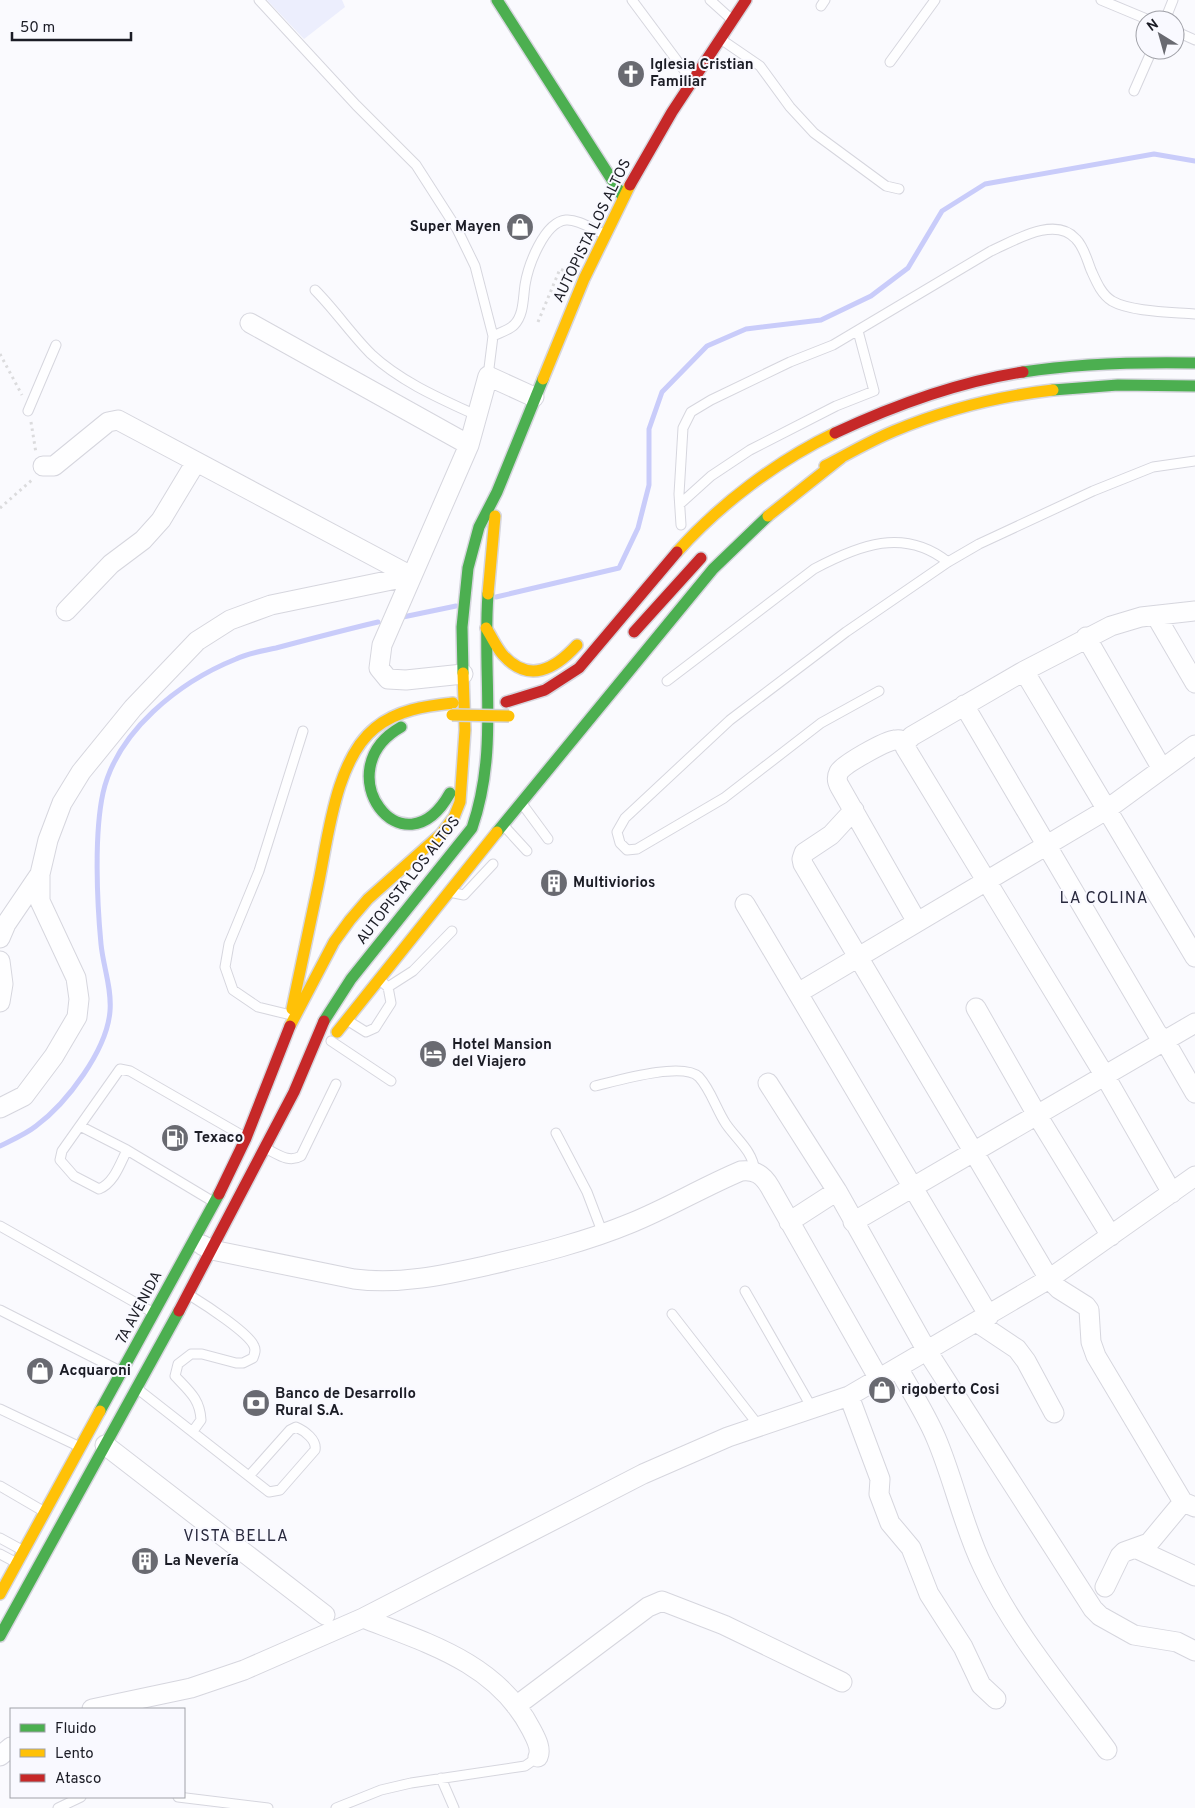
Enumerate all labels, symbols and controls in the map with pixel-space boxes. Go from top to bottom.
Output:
scale bar [12,10,131,42]
north arrow [1135,10,1185,60]
text: N [1144,16,1162,36]
text: 50 m [20,19,55,38]
place label: Iglesia Cristian Familiar [650,56,754,92]
church icon: Iglesia Cristian Familiar [616,59,646,89]
street label: AUTOPISTA LOS ALTOS [550,156,636,306]
shop icon: Super Mayen [505,212,535,242]
place label: Super Mayen [410,218,501,237]
street label: AUTOPISTA LOS ALTOS [353,813,465,949]
building icon: Multiviorios [539,868,569,898]
place label: Multiviorios [573,874,655,893]
district label: LA COLINA [1059,889,1149,909]
place label: Hotel Mansion del Viajero [452,1036,552,1072]
hotel icon: Hotel Mansion del Viajero [418,1039,448,1069]
fuel station icon: Texaco [160,1123,190,1153]
place label: Texaco [194,1129,243,1148]
street label: 7A AVENIDA [113,1268,167,1348]
shop icon: Acquaroni [25,1356,55,1386]
place label: Acquaroni [59,1362,131,1381]
shop icon: rigoberto Cosi [867,1375,897,1405]
place label: rigoberto Cosi [901,1381,999,1400]
place label: Banco de Desarrollo Rural S.A. [275,1385,416,1421]
bank icon: Banco de Desarrollo Rural S.A. [241,1388,271,1418]
district label: VISTA BELLA [183,1527,289,1547]
building icon: La Nevería [130,1546,160,1576]
place label: La Nevería [164,1552,239,1571]
legend [10,1708,185,1798]
text: Fluido [55,1720,96,1739]
text: Lento [55,1745,94,1764]
text: Atasco [55,1770,101,1789]

